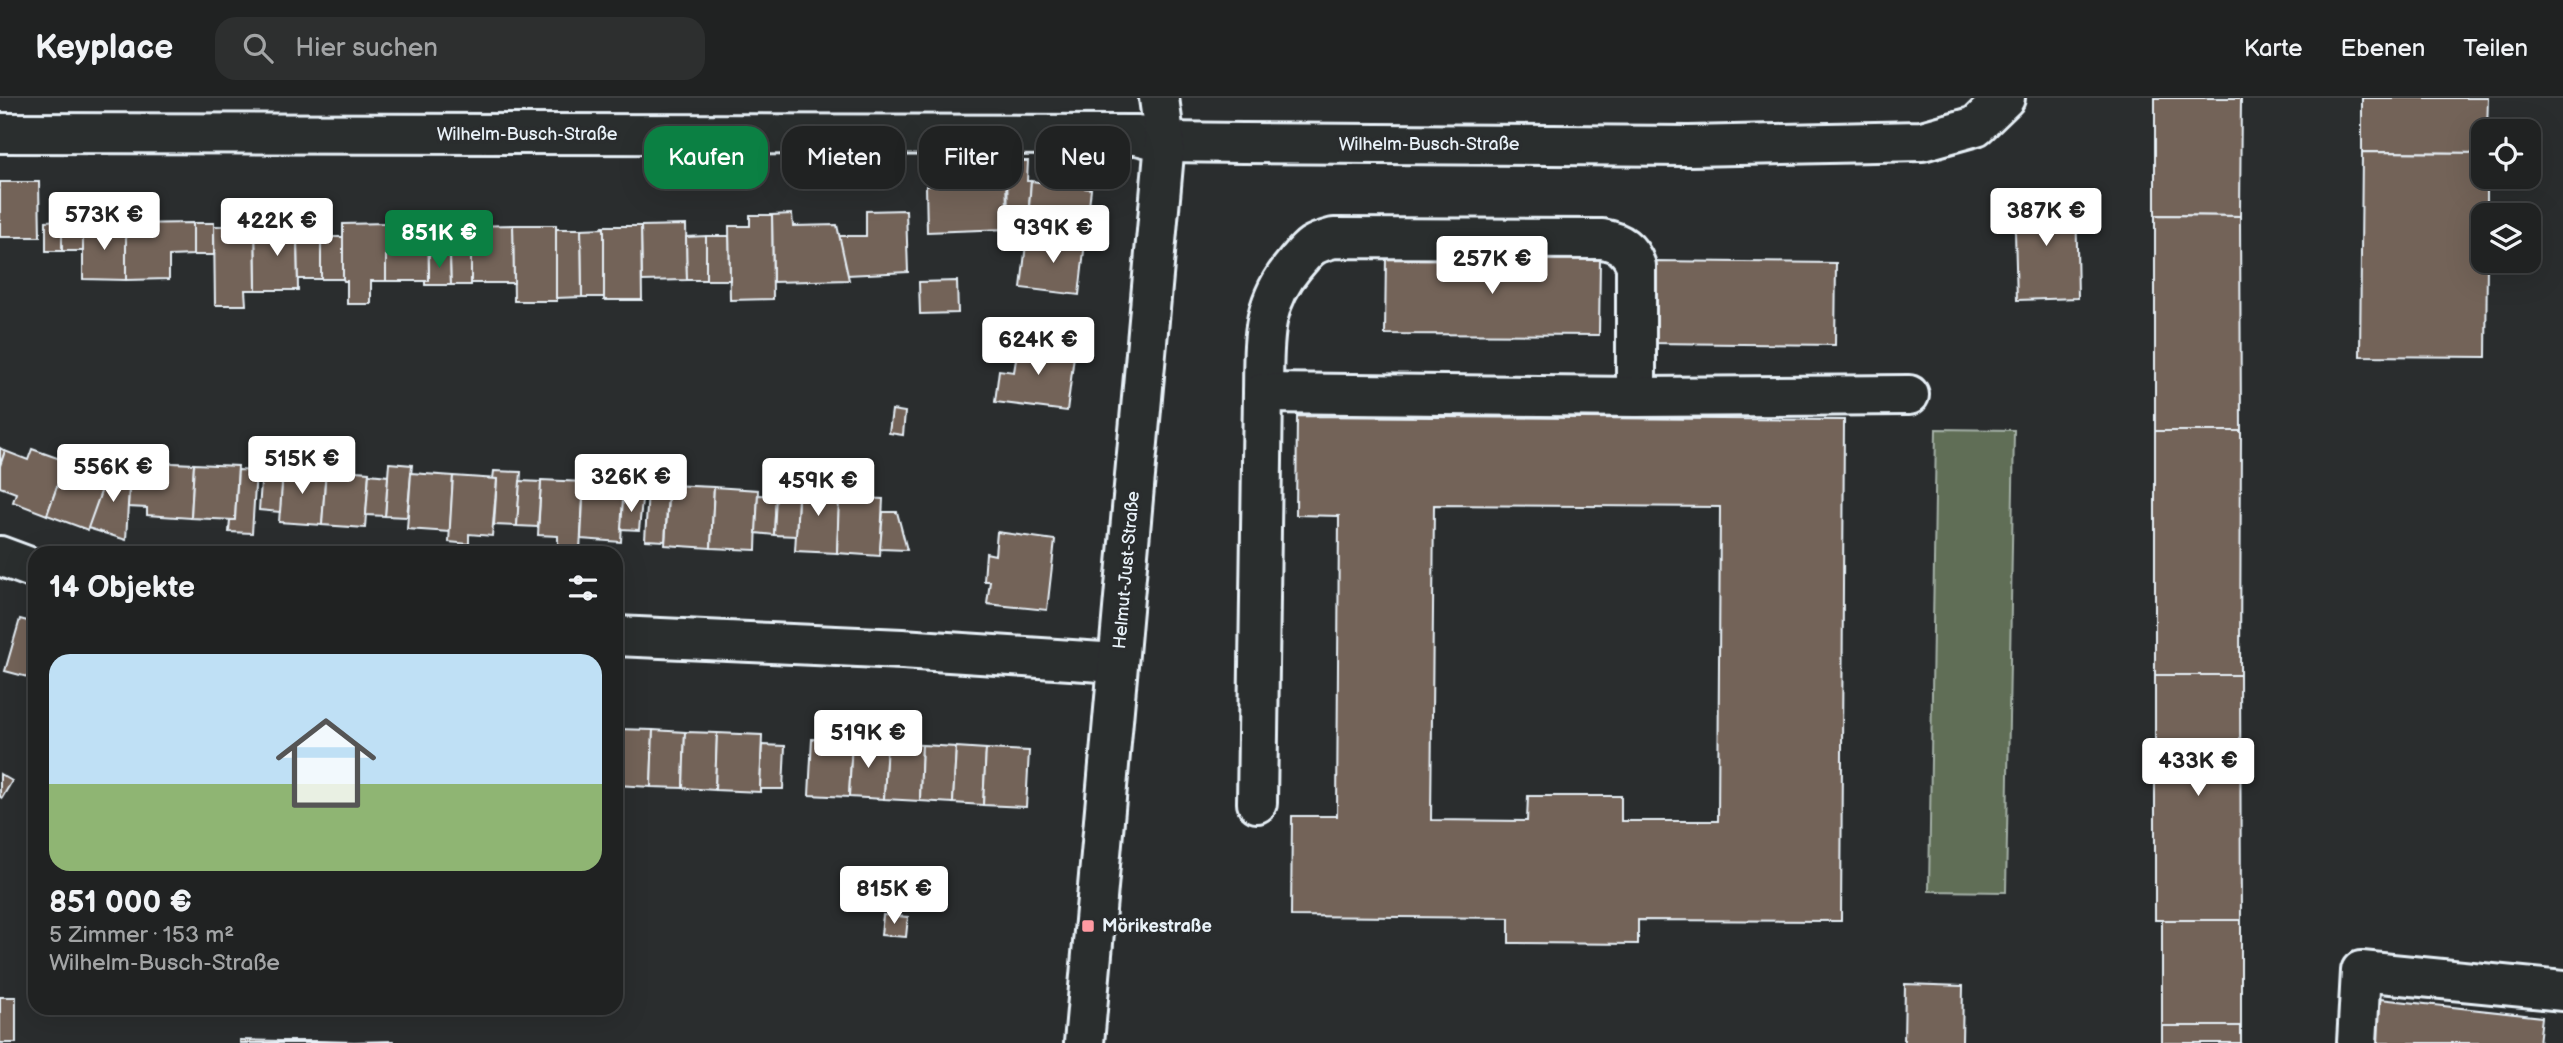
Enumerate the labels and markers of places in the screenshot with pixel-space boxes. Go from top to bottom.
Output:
pin: 387K € [1989,188,2103,248]
pin: 573K € [47,192,161,252]
pin: 422K € [220,198,334,258]
pin: 939K € [996,206,1110,265]
pin: 851K € [382,211,496,270]
pin: 257K € [1435,236,1549,296]
pin: 624K € [981,317,1095,377]
pin: 515K € [245,436,359,496]
pin: 556K € [56,444,170,504]
pin: 326K € [574,454,688,514]
pin: 459K € [761,458,875,518]
pin: 519K € [811,710,925,770]
pin: 433K € [2141,738,2255,798]
pin: 815K € [837,866,951,926]
place label: Mörikestraße [1102,916,1212,937]
marker: Mörikestraße [1080,918,1096,934]

